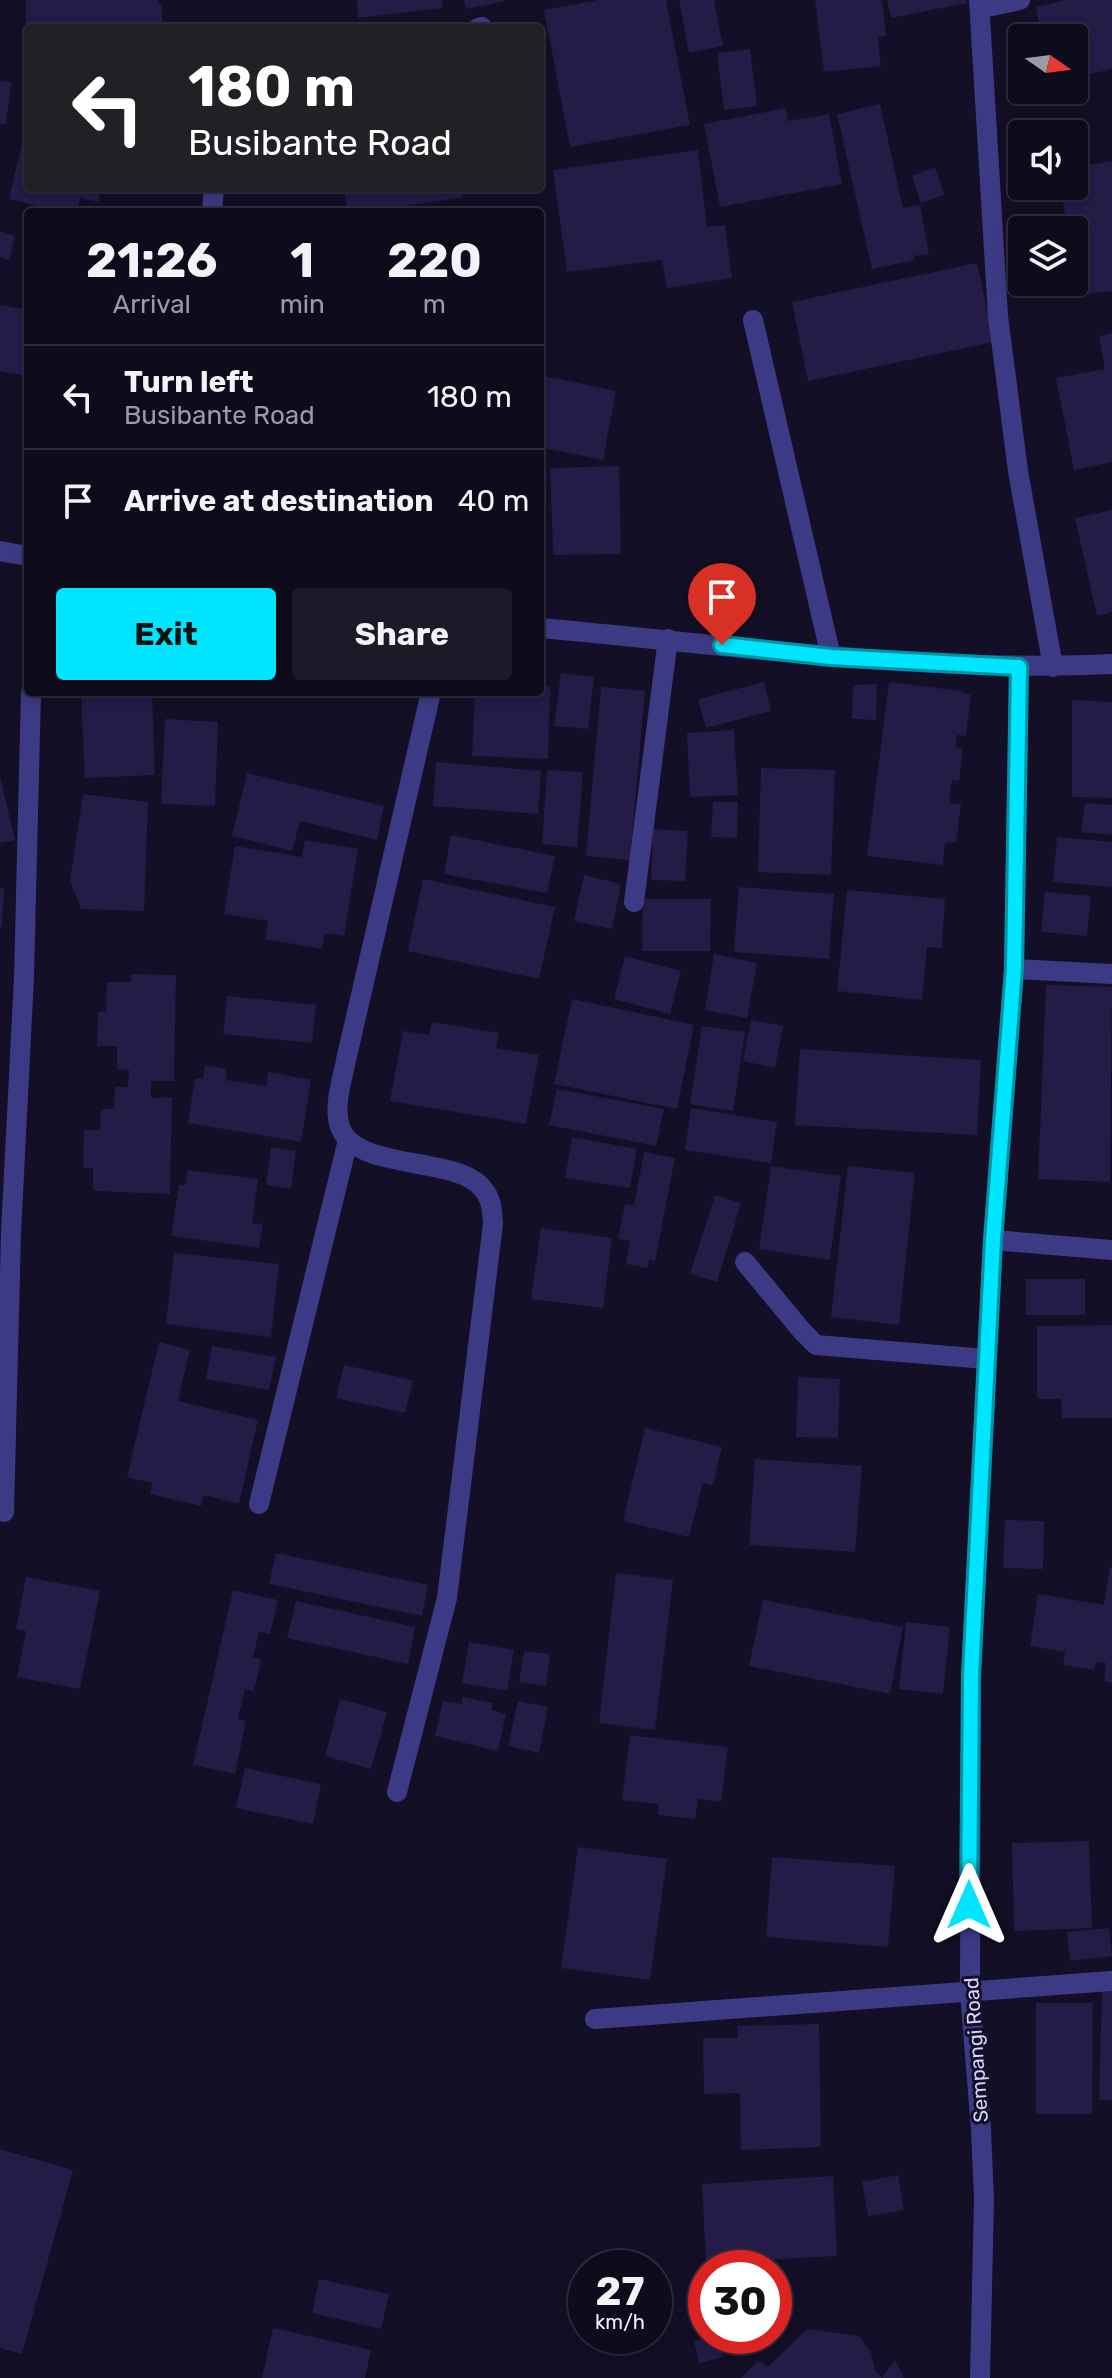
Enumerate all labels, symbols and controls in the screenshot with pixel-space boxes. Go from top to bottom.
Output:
north arrow [1008,24,1088,104]
map controls [1008,24,1088,296]
text: 180 m [188,54,355,120]
icon: left [56,56,160,160]
button: sound [1008,120,1088,200]
text: Busibante Road [188,121,452,164]
button: layers [1008,216,1088,296]
text: 21:26 [86,232,218,289]
text: 1 [290,232,314,289]
text: 220 [387,232,482,289]
text: Arrival [113,289,191,320]
text: min [280,289,325,320]
text: m [423,289,446,320]
text: Turn left [124,364,254,400]
icon: left [56,375,100,419]
text: 180 m [427,379,512,415]
text: Busibante Road [124,400,315,431]
icon: arrive [56,479,100,523]
text: Arrive at destination [124,483,434,519]
text: 40 m [458,483,529,519]
pin [688,563,756,645]
icon: arrive [700,575,744,619]
button: Exit [56,588,276,680]
button: Share [292,588,512,680]
position arrow [927,1863,1011,1947]
street label: Sempangi Road [959,1977,993,2123]
speed limit sign: 30 [688,2250,792,2354]
text: 27 [596,2268,644,2315]
text: km/h [595,2310,645,2334]

